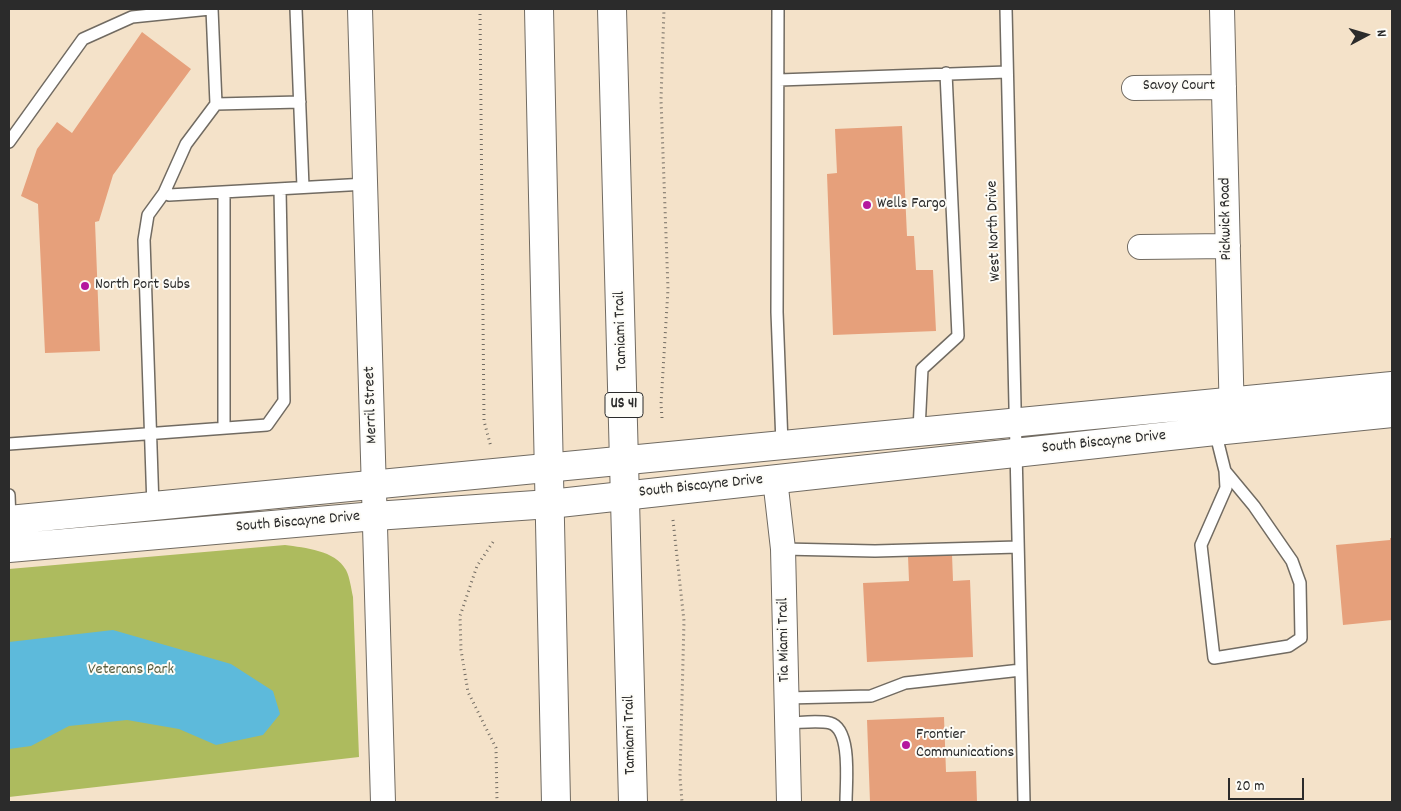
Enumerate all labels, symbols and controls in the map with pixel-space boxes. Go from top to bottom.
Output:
north arrow [1341,10,1391,60]
text: N [1371,29,1391,38]
street label: Savoy Court [1143,77,1215,97]
street label: Pickwick Road [1217,177,1237,261]
street label: West North Drive [984,180,1006,282]
place label: Wells Fargo [877,195,946,215]
marker: Wells Fargo [861,199,873,211]
place label: North Port Subs [95,276,190,296]
marker: North Port Subs [79,280,91,292]
street label: Tamiami Trail [611,291,633,371]
street label: Merril Street [361,366,383,444]
road number: US 41 [605,392,643,418]
street label: South Biscayne Drive [1041,427,1167,459]
street label: South Biscayne Drive [638,471,764,503]
street label: South Biscayne Drive [235,508,361,538]
street label: Tia Miami Trail [775,598,795,682]
park label: Veterans Park [88,661,174,681]
street label: Tamiami Trail [621,695,641,775]
place label: Frontier Communications [916,726,1014,764]
marker: Frontier Communications [900,739,912,751]
scale bar [1231,768,1307,800]
text: 20 m [1236,776,1264,798]

